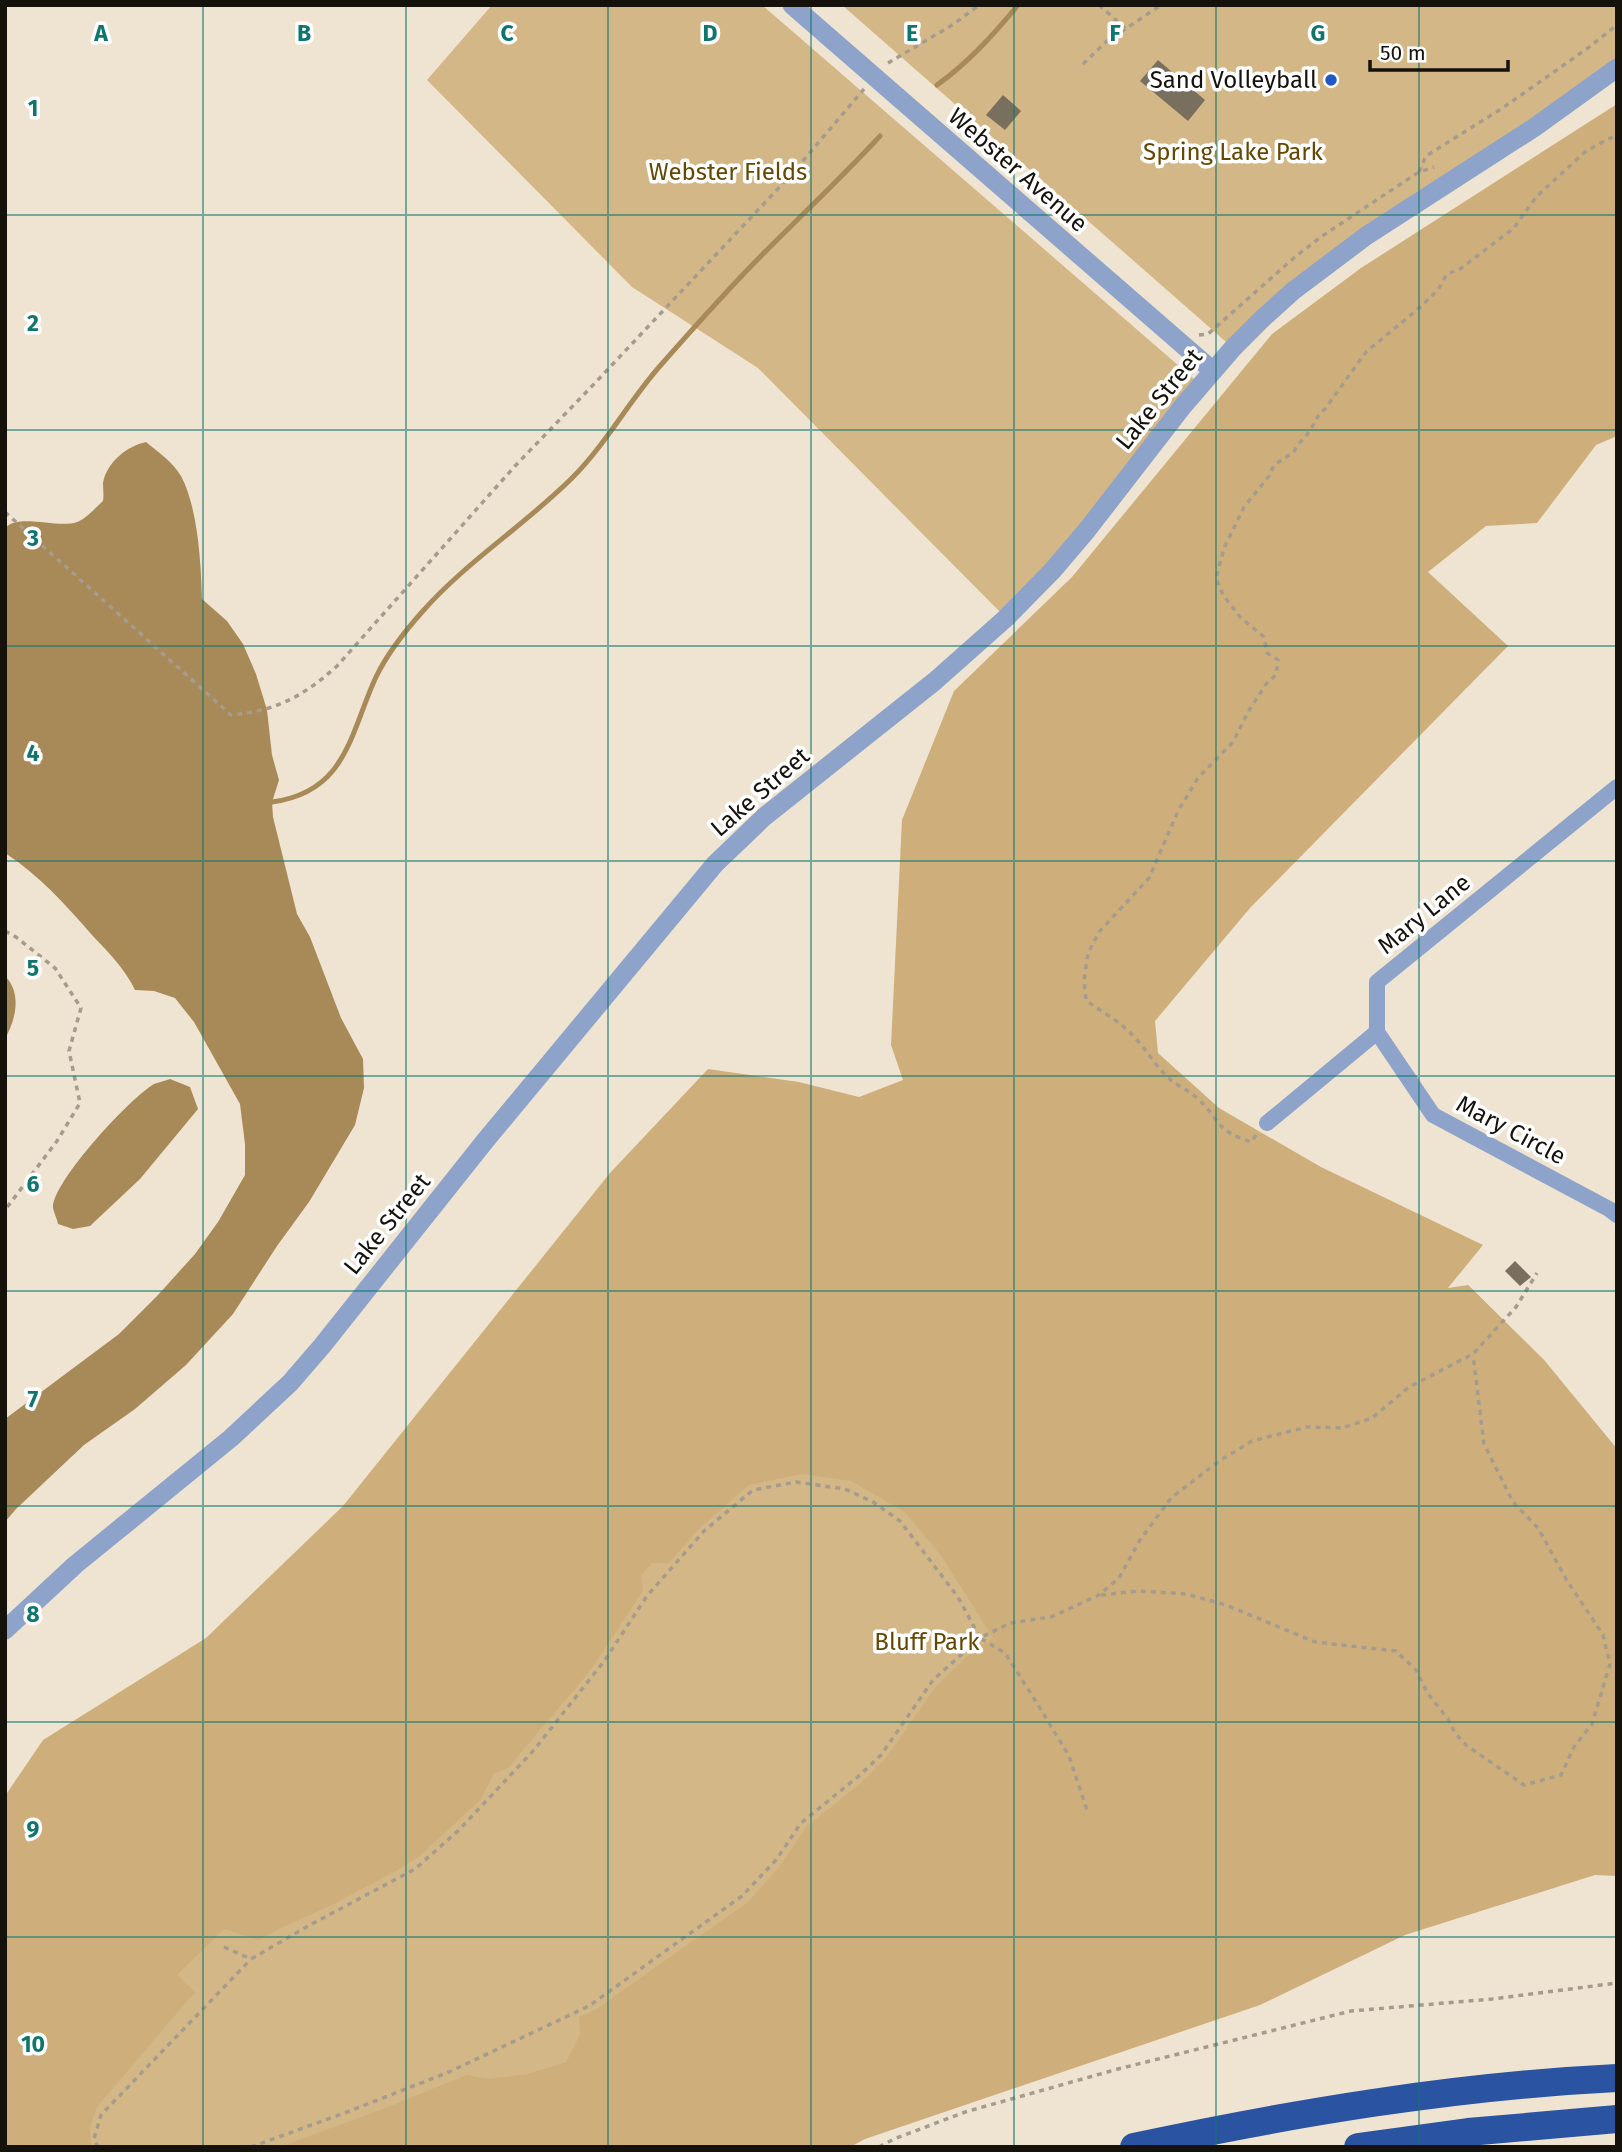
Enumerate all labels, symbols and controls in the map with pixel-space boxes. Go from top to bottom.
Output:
text: A [93,19,108,47]
text: B [297,19,311,47]
text: C [500,19,514,47]
text: D [703,19,718,47]
text: E [906,19,918,47]
text: F [1109,19,1121,47]
text: G [1311,19,1325,47]
scale bar [1370,28,1508,72]
text: 50 m [1380,40,1426,66]
place label: Sand Volleyball [1150,66,1317,94]
marker: Sand Volleyball [1323,72,1339,88]
text: 1 [28,94,38,122]
street label: Webster Avenue [943,102,1093,238]
park label: Spring Lake Park [1143,138,1324,166]
park label: Webster Fields [649,158,807,186]
text: 2 [27,309,39,337]
street label: Lake Street [1110,343,1208,455]
text: 3 [26,524,39,552]
text: 4 [27,739,40,767]
street label: Lake Street [705,741,815,842]
street label: Mary Lane [1372,868,1476,960]
text: 5 [27,954,39,982]
street label: Mary Circle [1452,1090,1570,1170]
street label: Lake Street [338,1168,436,1280]
text: 6 [27,1170,40,1198]
text: 7 [28,1385,39,1413]
text: 8 [26,1600,40,1628]
park label: Bluff Park [874,1628,980,1656]
text: 9 [27,1815,40,1843]
text: 10 [21,2030,45,2058]

